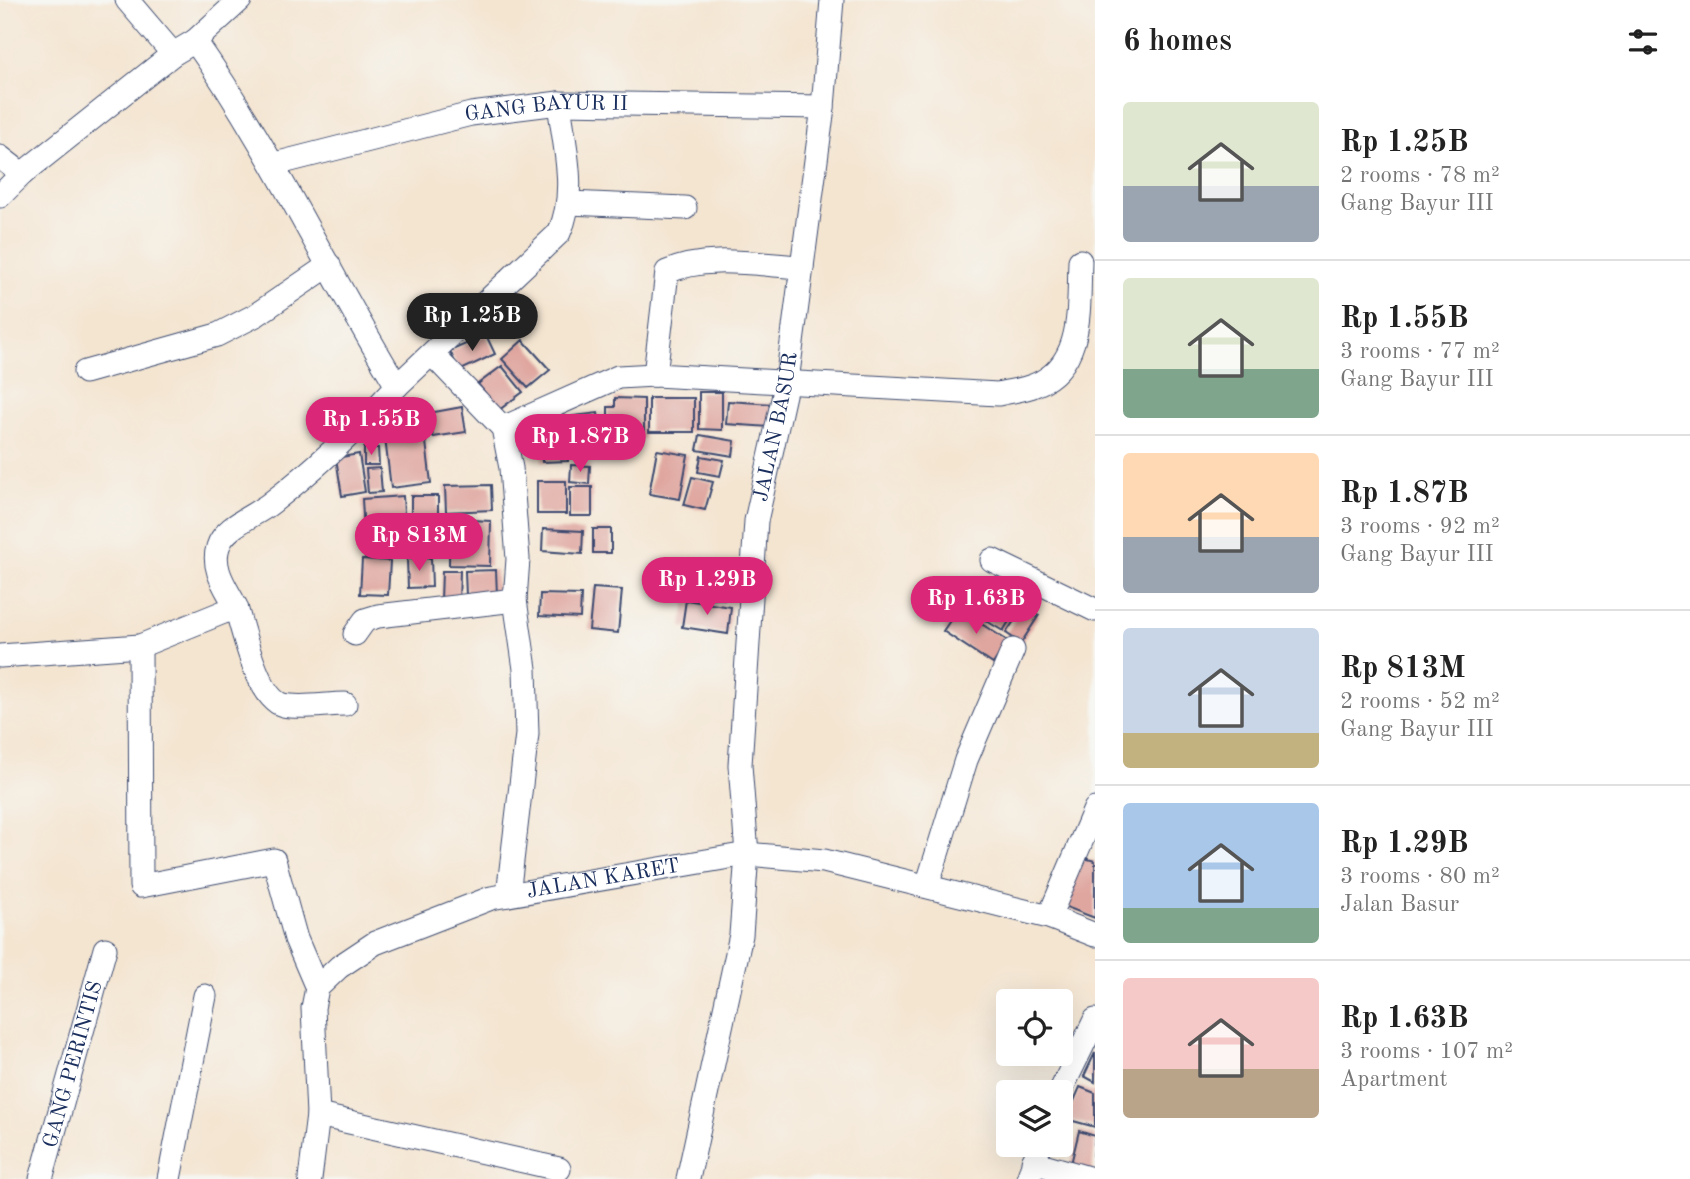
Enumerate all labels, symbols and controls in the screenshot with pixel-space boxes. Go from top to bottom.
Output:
icon: filters [1624,23,1662,61]
text: 6 homes [1123,27,1232,57]
street label: GANG BAYUR II [463,92,628,125]
text: Rp 1.25B [1340,128,1469,158]
icon: home [1179,130,1263,214]
text: 2 rooms · 78 m² [1340,164,1500,187]
text: Gang Bayur III [1340,192,1494,215]
pin: Rp 1.25B [400,294,544,353]
text: Rp 1.25B [423,304,521,327]
text: Rp 1.55B [1340,304,1469,334]
icon: home [1179,306,1263,390]
text: 3 rooms · 77 m² [1340,340,1500,363]
street label: JALAN BASUR [750,351,801,503]
text: Gang Bayur III [1340,368,1494,391]
pin: Rp 1.55B [299,398,443,457]
text: Rp 1.55B [322,408,420,431]
pin: Rp 1.87B [508,414,652,474]
text: Rp 1.87B [531,425,629,448]
text: Rp 1.87B [1340,479,1469,509]
icon: home [1179,481,1263,565]
pin: Rp 813M [354,514,484,573]
text: 3 rooms · 92 m² [1340,515,1500,538]
text: Rp 813M [371,524,467,547]
text: Gang Bayur III [1340,543,1494,566]
pin: Rp 1.29B [635,558,779,617]
text: Rp 1.29B [658,568,756,591]
pin: Rp 1.63B [904,576,1048,636]
text: Rp 1.63B [927,587,1025,610]
text: Rp 813M [1340,654,1466,684]
icon: home [1179,656,1263,740]
text: 2 rooms · 52 m² [1340,690,1500,713]
text: Gang Bayur III [1340,718,1494,741]
text: Rp 1.29B [1340,829,1469,859]
icon: home [1179,831,1263,915]
street label: JALAN KARET [525,855,681,902]
text: 3 rooms · 80 m² [1340,865,1500,888]
text: Jalan Basur [1340,893,1459,916]
street label: GANG PERINTIS [40,979,106,1150]
map controls [996,989,1073,1157]
button: locate [996,989,1073,1066]
text: Rp 1.63B [1340,1004,1469,1034]
icon: home [1179,1006,1263,1090]
text: 3 rooms · 107 m² [1340,1040,1513,1063]
text: Apartment [1340,1068,1448,1091]
button: layers [996,1080,1073,1157]

